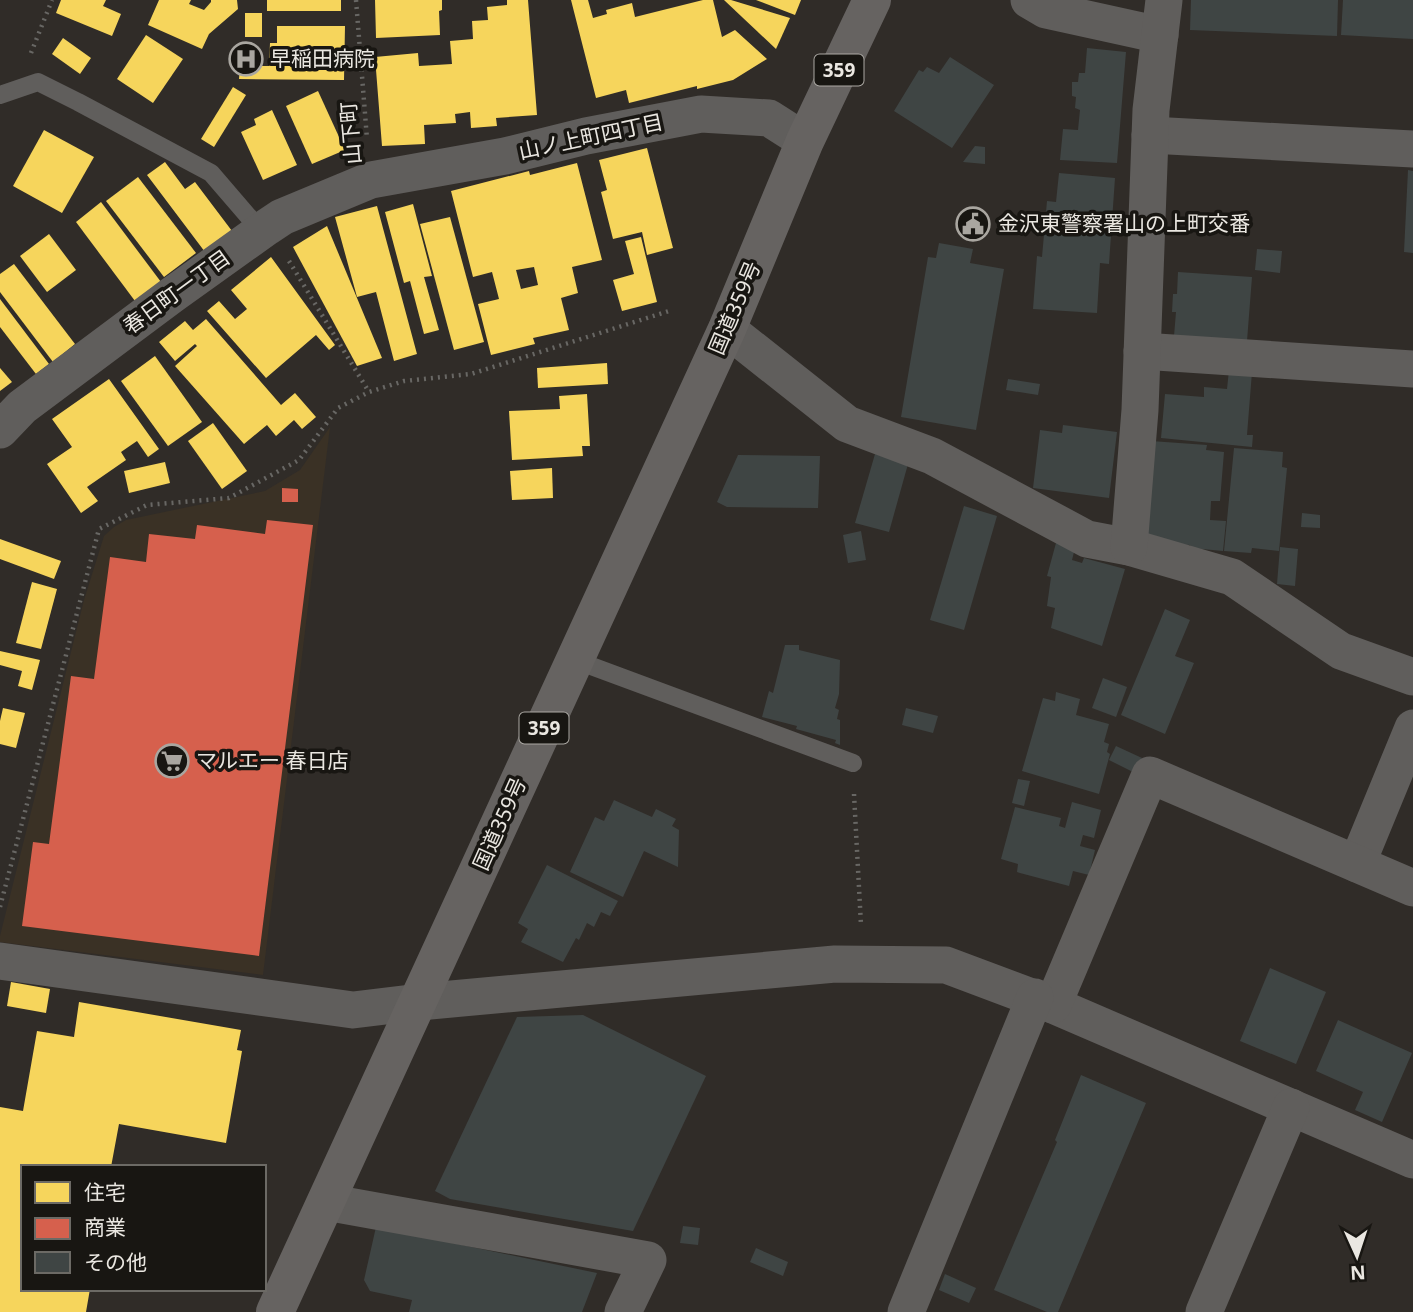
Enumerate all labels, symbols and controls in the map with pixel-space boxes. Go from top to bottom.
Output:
hospital icon: 早稲田病院 [227,40,265,78]
place label: 早稲田病院 [270,44,375,72]
road number: 359 [814,54,864,86]
street label: 山下町 [333,100,367,166]
street label: 山ノ上町四丁目 [516,107,666,165]
public building icon: 金沢東警察署山の上町交番 [954,205,992,243]
place label: 金沢東警察署山の上町交番 [998,209,1250,237]
street label: 春日町一丁目 [117,243,236,340]
street label: 国道359号 [702,257,766,359]
road number: 359 [520,712,568,744]
supermarket icon: マルエー 春日店 [153,742,191,780]
place label: マルエー 春日店 [196,746,348,774]
street label: 国道359号 [466,773,532,875]
legend [21,1165,266,1291]
text: 住宅 [84,1178,126,1206]
text: 商業 [84,1213,126,1241]
north arrow [1322,1221,1392,1291]
text: その他 [84,1248,147,1276]
text: N [1349,1260,1366,1286]

